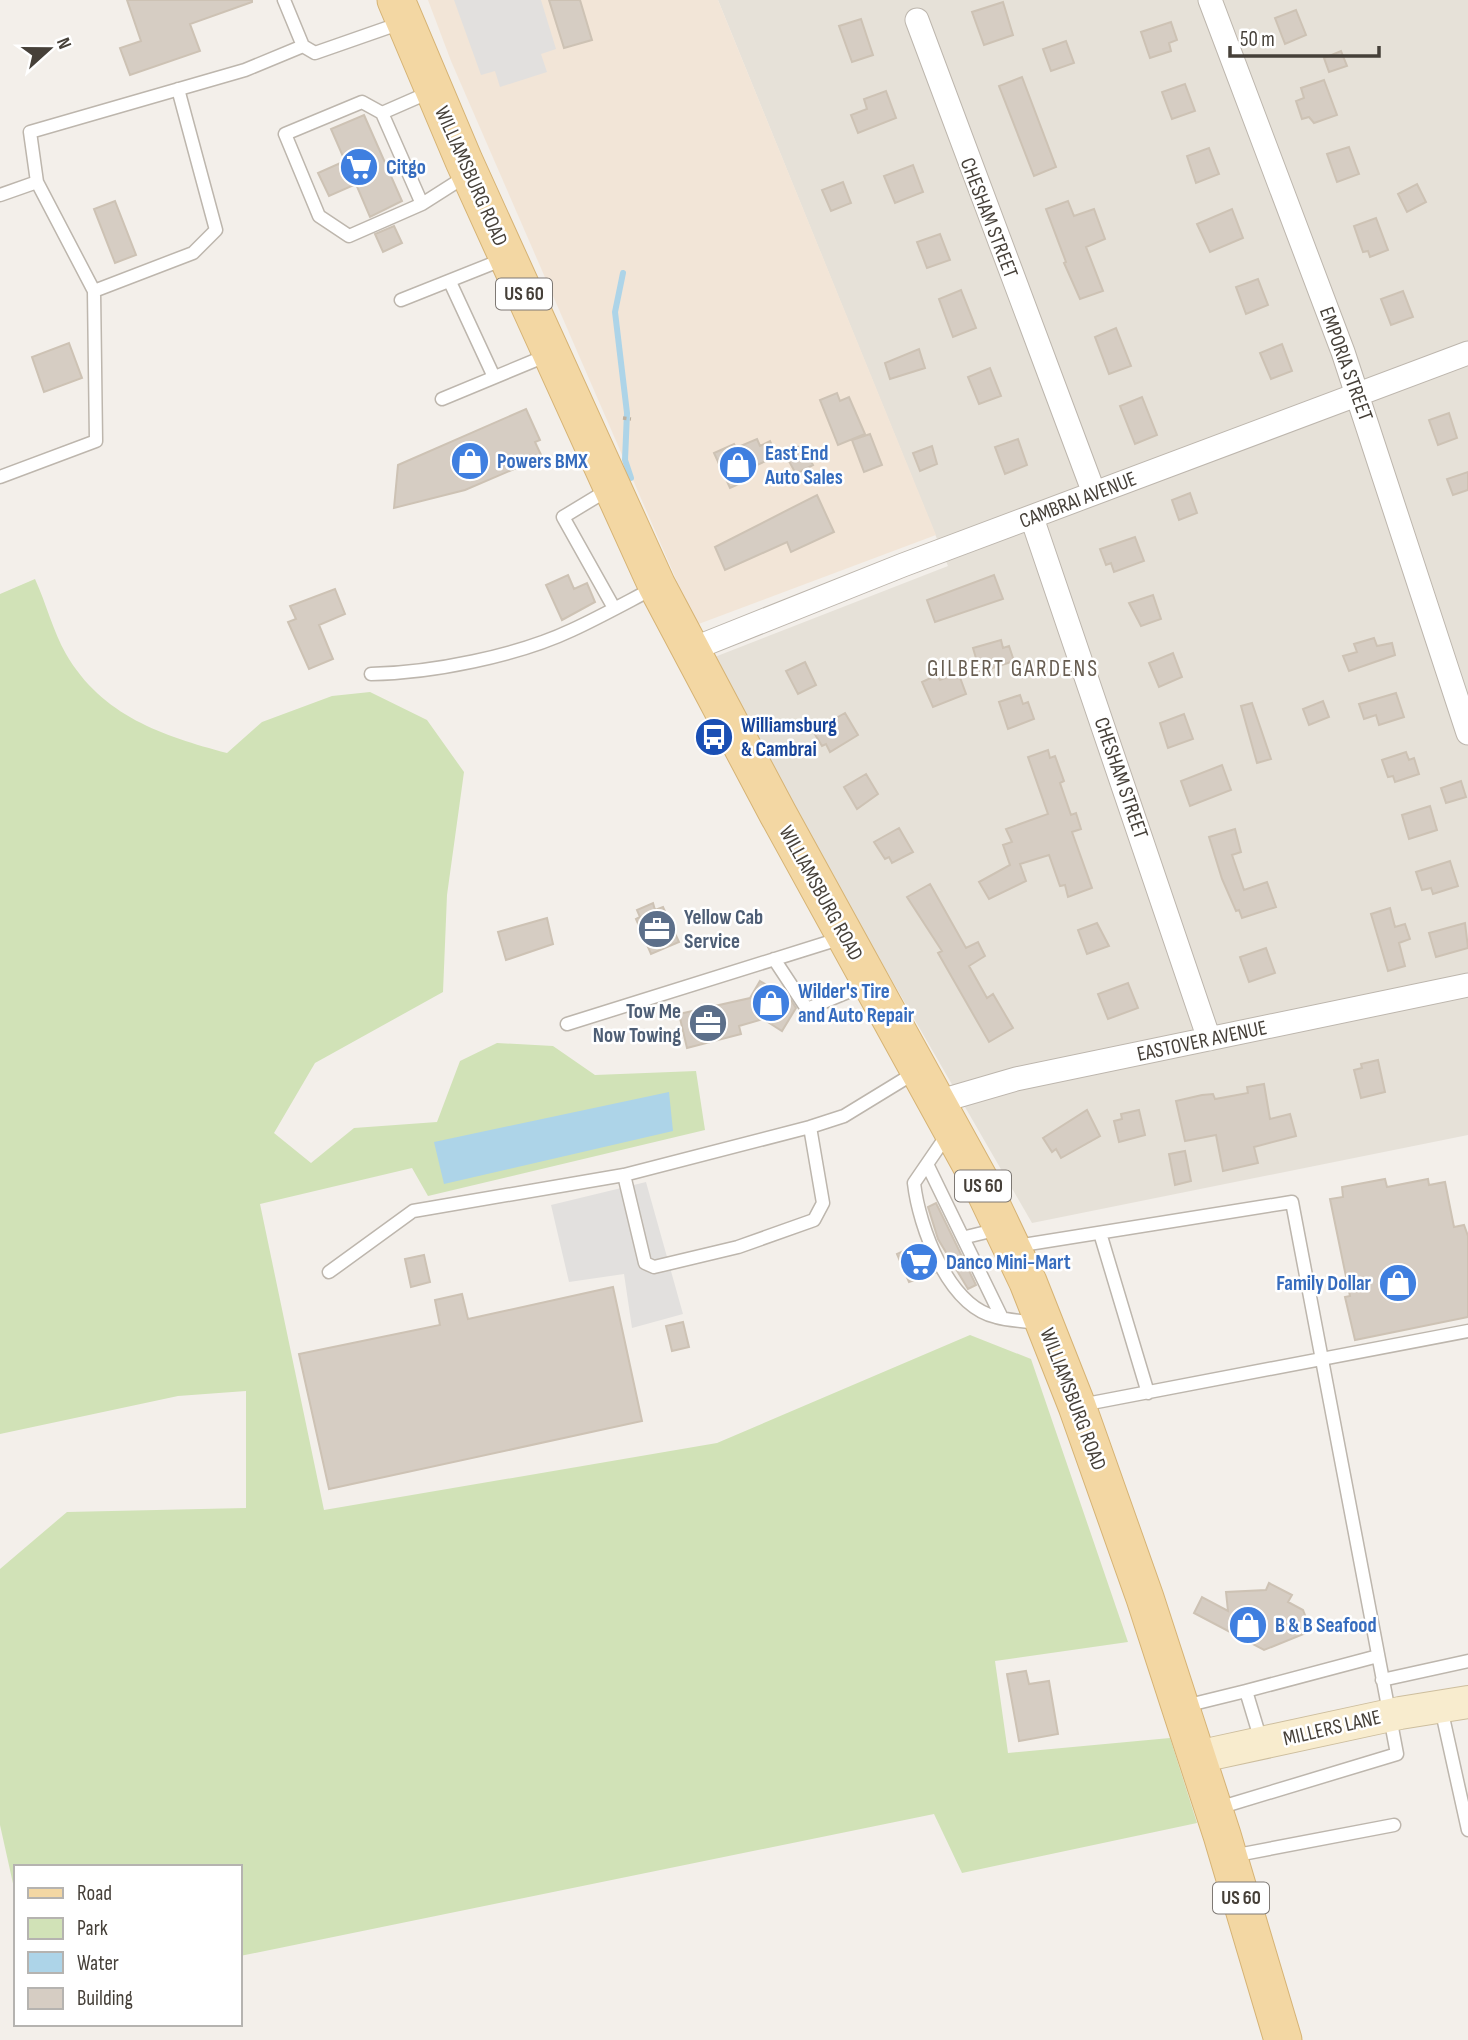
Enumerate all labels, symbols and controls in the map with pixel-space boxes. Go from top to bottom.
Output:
north arrow [14,14,84,84]
scale bar [1230,14,1379,58]
text: 50 m [1240,27,1275,52]
text: N [51,35,76,52]
street label: WILLIAMSBURG ROAD [429,102,513,250]
supermarket icon: Citgo [338,146,380,188]
street label: CHESHAM STREET [955,154,1024,282]
place label: Citgo [386,155,426,180]
road number: US 60 [496,278,552,310]
street label: EMPORIA STREET [1314,304,1378,425]
shop icon: Powers BMX [449,440,491,482]
place label: East End Auto Sales [764,441,843,490]
shop icon: East End Auto Sales [717,444,759,486]
place label: Powers BMX [497,449,588,474]
street label: CAMBRAI AVENUE [1016,466,1140,534]
district label: GILBERT GARDENS [927,655,1099,683]
place label: Williamsburg & Cambrai [741,713,837,762]
street label: CHESHAM STREET [1089,714,1154,842]
bus stop icon: Williamsburg & Cambrai [693,716,735,758]
street label: WILLIAMSBURG ROAD [774,821,868,965]
place label: Yellow Cab Service [684,905,763,954]
office icon: Yellow Cab Service [636,908,678,950]
place label: Wilder's Tire and Auto Repair [798,979,915,1028]
shop icon: Wilder's Tire and Auto Repair [750,982,792,1024]
place label: Tow Me Now Towing [593,999,681,1048]
office icon: Tow Me Now Towing [687,1002,729,1044]
street label: EASTOVER AVENUE [1135,1015,1269,1067]
road number: US 60 [955,1170,1011,1202]
supermarket icon: Danco Mini-Mart [898,1241,940,1283]
place label: Danco Mini-Mart [946,1250,1071,1275]
shop icon: Family Dollar [1377,1262,1419,1304]
place label: Family Dollar [1276,1271,1371,1296]
street label: WILLIAMSBURG ROAD [1034,1324,1112,1474]
shop icon: B & B Seafood [1227,1604,1269,1646]
place label: B & B Seafood [1275,1613,1377,1638]
street label: MILLERS LANE [1281,1705,1383,1751]
legend [14,1865,242,2026]
text: Road [77,1881,112,1906]
road number: US 60 [1213,1882,1269,1914]
text: Park [77,1916,108,1941]
text: Water [77,1951,119,1976]
text: Building [77,1986,133,2011]

